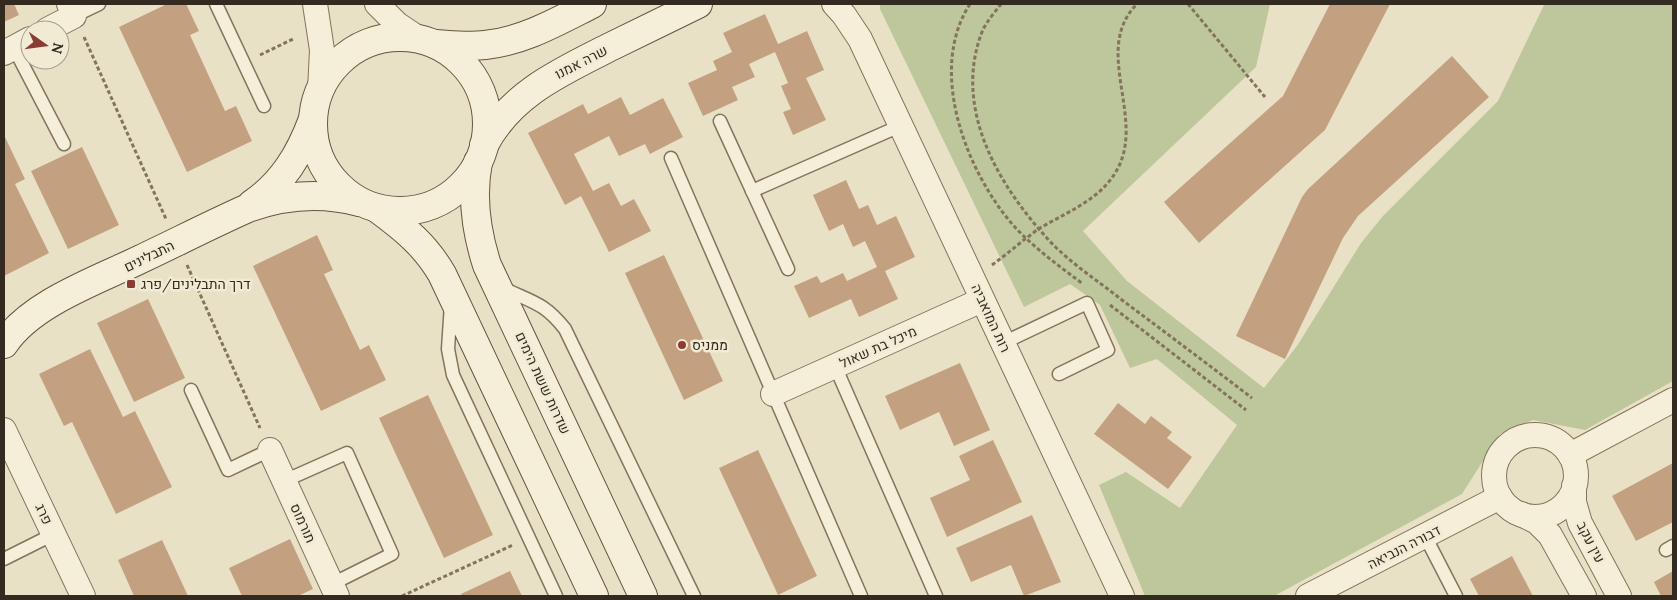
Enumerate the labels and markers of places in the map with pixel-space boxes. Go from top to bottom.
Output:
place label: דרך התבלינים/פרג [141,275,250,293]
marker: דרך התבלינים/פרג [125,278,137,290]
place label: ממניס [692,336,728,354]
marker: ממניס [676,339,688,351]

